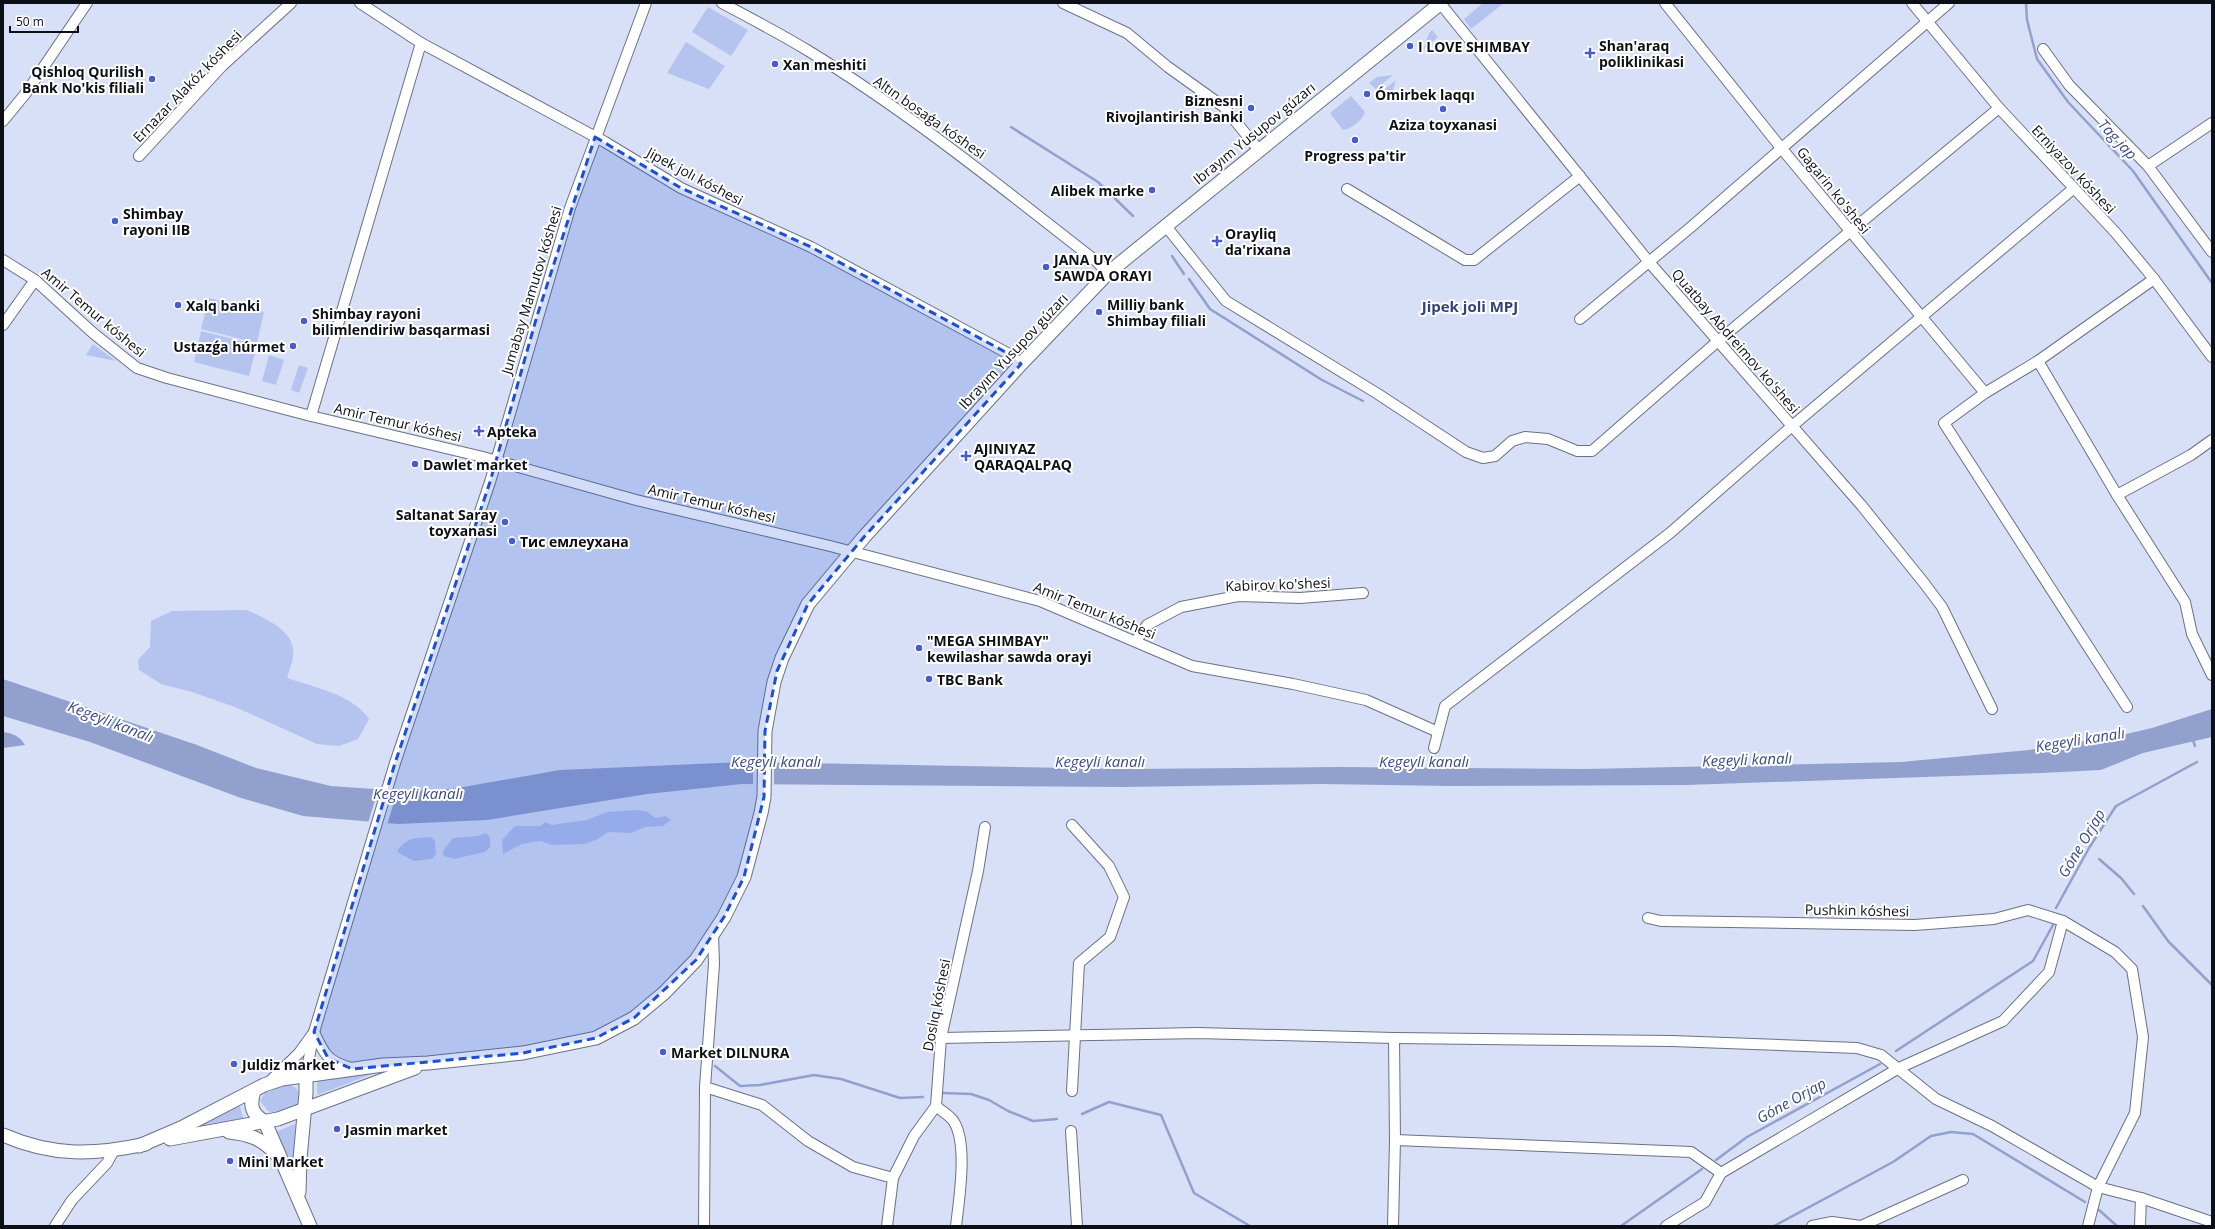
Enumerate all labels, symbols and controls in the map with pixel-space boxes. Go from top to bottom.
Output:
scale bar [10,8,78,34]
text: 50 m [16,13,44,30]
street label: Ernazar Alakóz kóshesi [128,26,246,146]
place label: Shan'araq poliklinikasi [1599,36,1684,71]
place label: I LOVE SHIMBAY [1418,37,1530,56]
marker: I LOVE SHIMBAY [1405,41,1415,51]
marker: Shan'araq poliklinikasi [1584,47,1596,59]
place label: Xan meshiti [783,55,866,74]
marker: Xan meshiti [770,59,780,69]
place label: Qishloq Qurilish Bank No'kis filiali [22,62,144,97]
street label: Altın bosaǵa kóshesi [870,71,990,163]
marker: Qishloq Qurilish Bank No'kis filiali [147,74,157,84]
street label: Ibrayım Yusupov gúzarı [1189,78,1319,188]
place label: Ómirbek laqqı [1375,85,1475,104]
marker: Ómirbek laqqı [1362,89,1372,99]
place label: Biznesni Rivojlantirish Banki [1106,91,1243,126]
marker: Biznesni Rivojlantirish Banki [1246,103,1256,113]
marker: Aziza toyxanasi [1438,104,1448,114]
water label: Tag jap [2094,114,2142,164]
place label: Aziza toyxanasi [1389,115,1497,134]
street label: Erniyazov kóshesi [2028,120,2120,218]
marker: Progress pa'tir [1350,135,1360,145]
street label: Jipek jolı kóshesi [642,142,746,209]
street label: Gagarin ko'shesi [1793,142,1875,238]
place label: Progress pa'tir [1304,146,1406,165]
place label: Alibek marke [1051,181,1144,200]
marker: Alibek marke [1147,185,1157,195]
street label: Jumabay Mamutov kóshesi [496,203,566,378]
place label: Shimbay rayoni IIB [123,204,190,239]
marker: Shimbay rayoni IIB [110,216,120,226]
place label: Orayliq da'rixana [1225,224,1291,259]
marker: Orayliq da'rixana [1212,236,1222,246]
place label: JANA UY SAWDA ORAYI [1052,250,1152,285]
marker: JANA UY SAWDA ORAYI [1041,262,1051,272]
street label: Amir Temur kóshesi [38,263,150,361]
street label: Quatbay Abdreimov ko'shesi [1668,264,1804,418]
street label: Ibrayım Yusupov gúzarı [954,289,1072,413]
place label: Milliy bank Shimbay filiali [1107,295,1206,330]
place label: Xalq banki [186,296,260,315]
district label: Jipek joli MPJ [1420,296,1518,316]
marker: Xalq banki [173,300,183,310]
place label: Shimbay rayoni bilimlendiriw basqarmasi [312,304,490,339]
marker: Milliy bank Shimbay filiali [1094,307,1104,317]
marker: Shimbay rayoni bilimlendiriw basqarmasi [299,316,309,326]
place label: Ustazǵa húrmet [173,337,285,356]
marker: Ustazǵa húrmet [288,341,298,351]
street label: Amir Temur kóshesi [332,398,464,446]
place label: Apteka [487,422,537,441]
marker: Apteka [474,426,484,436]
place label: AJINIYAZ QARAQALPAQ [974,439,1072,474]
marker: AJINIYAZ QARAQALPAQ [961,451,971,461]
place label: Dawlet market [423,455,528,474]
marker: Dawlet market [410,459,420,469]
street label: Amir Temur kóshesi [646,479,778,527]
place label: Saltanat Saray toyxanasi [396,505,497,540]
marker: Saltanat Saray toyxanasi [500,517,510,527]
place label: Тис емлеухана [520,532,629,551]
marker: Тис емлеухана [507,536,517,546]
street label: Kabirov ko'shesi [1225,573,1331,595]
street label: Amir Temur kóshesi [1031,577,1159,643]
place label: "MEGA SHIMBAY" kewilashar sawda orayi [927,631,1092,666]
marker: "MEGA SHIMBAY" kewilashar sawda orayi [914,643,924,653]
place label: TBC Bank [937,670,1003,689]
marker: TBC Bank [924,674,934,684]
water label: Kegeyli kanalı [65,696,157,747]
water label: Kegeyli kanalı [2034,722,2126,756]
water label: Kegeyli kanalı [1702,747,1793,771]
water label: Kegeyli kanalı [731,751,821,771]
water label: Kegeyli kanalı [1055,751,1145,771]
water label: Kegeyli kanalı [1379,751,1469,771]
water label: Kegeyli kanalı [373,783,463,803]
water label: Góne Orjap [2053,805,2109,881]
street label: Pushkin kóshesi [1805,900,1909,920]
street label: Doslıq kóshesi [918,957,954,1053]
place label: Market DILNURA [671,1043,790,1062]
marker: Market DILNURA [658,1047,668,1057]
place label: Juldiz market [240,1055,335,1074]
marker: Juldiz market [229,1059,239,1069]
water label: Góne Orjap [1753,1073,1829,1127]
place label: Jasmin market [343,1120,448,1139]
marker: Jasmin market [332,1124,342,1134]
place label: Mini Market [238,1152,324,1171]
marker: Mini Market [225,1156,235,1166]

